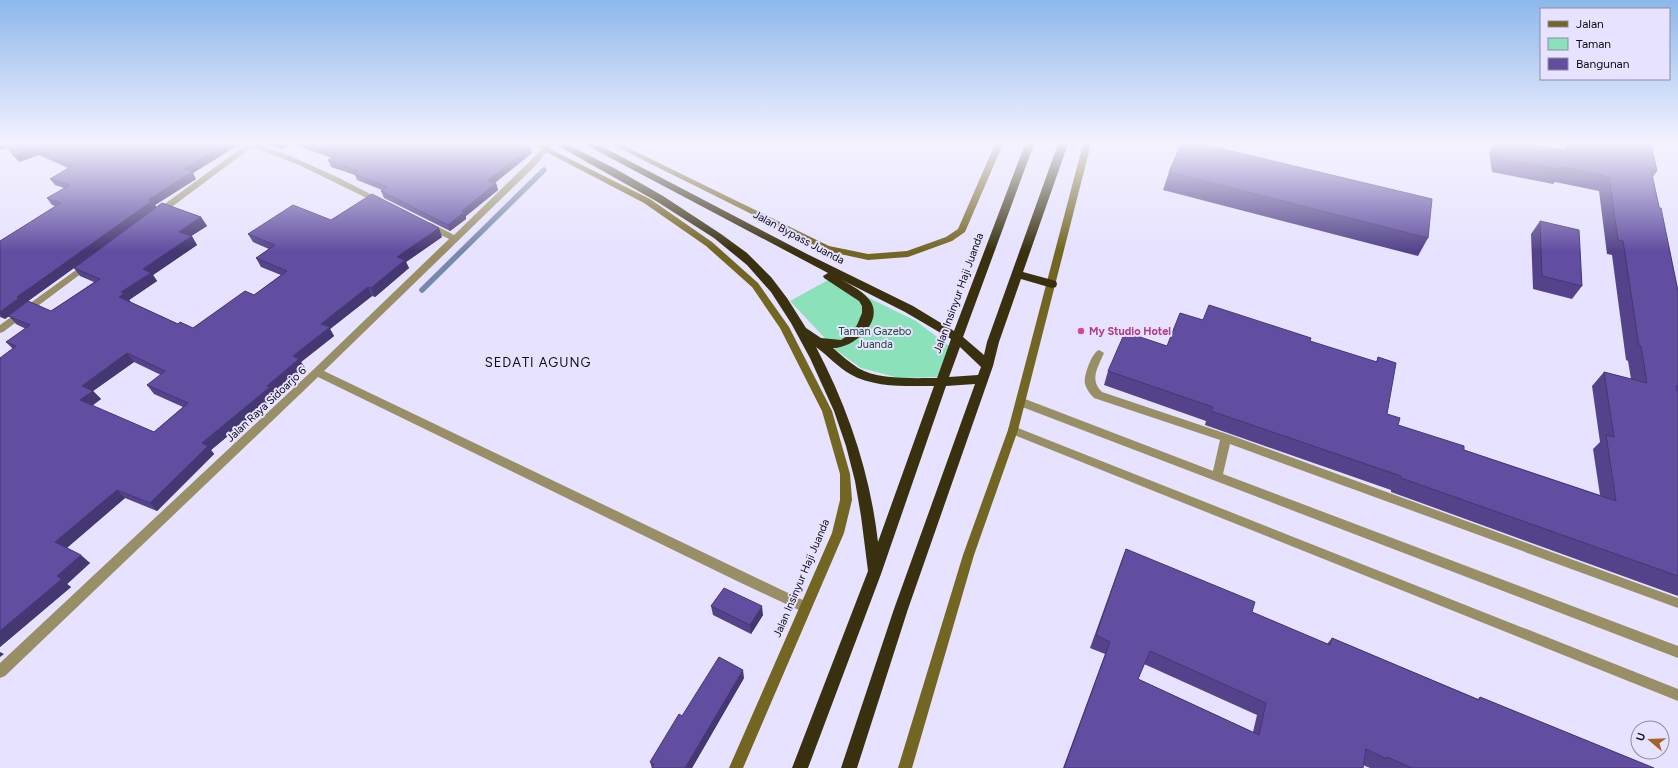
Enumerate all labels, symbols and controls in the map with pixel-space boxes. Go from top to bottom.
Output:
legend [1540,8,1670,80]
text: Jalan [1576,17,1604,31]
text: Taman [1576,37,1611,51]
text: Bangunan [1576,57,1630,71]
street label: Jalan Bypass Juanda [751,208,847,267]
street label: Jalan Insinyur Haji Juanda [931,231,986,355]
park label: Taman Gazebo Juanda [838,325,912,351]
place label: My Studio Hotel [1089,325,1171,338]
marker: My Studio Hotel [1076,326,1086,336]
district label: SEDATI AGUNG [485,355,591,370]
street label: Jalan Raya Sidoarjo 6 [224,364,309,445]
street label: Jalan Insinyur Haji Juanda [771,517,832,639]
north arrow [1630,720,1670,760]
text: U [1634,731,1649,743]

